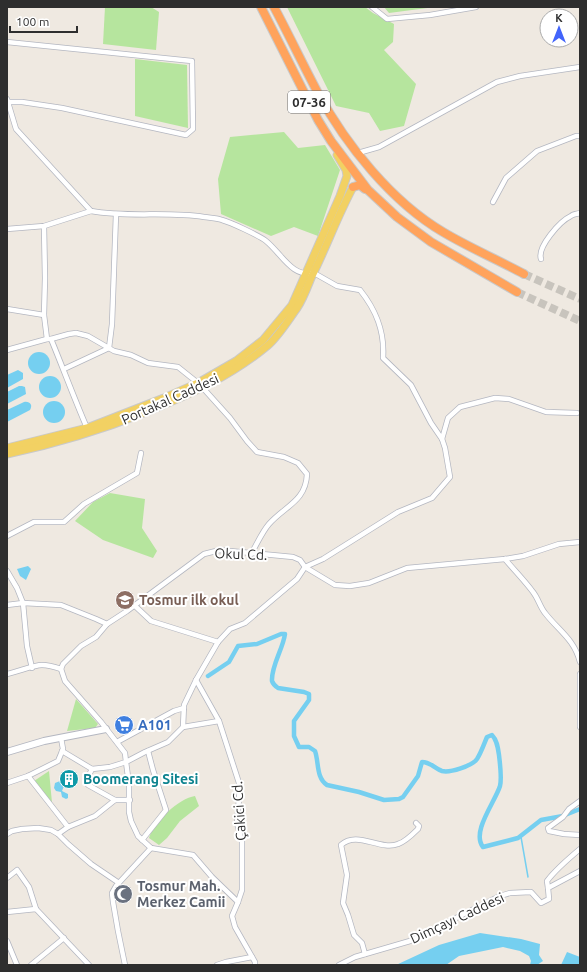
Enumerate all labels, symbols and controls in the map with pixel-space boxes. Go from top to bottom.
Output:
scale bar [10,8,77,34]
north arrow [539,8,579,48]
text: K [555,12,563,24]
text: 100 m [16,15,49,28]
road number: 07-36 [288,91,330,113]
street label: Portakal Caddesi [119,370,221,428]
street label: Okul Cd. [214,545,268,563]
school or university icon: Tosmur ilk okul [114,589,136,611]
place label: Tosmur ilk okul [139,592,239,608]
supermarket icon: A101 [113,714,135,736]
place label: A101 [138,717,172,733]
building icon: Boomerang Sitesi [58,768,80,790]
place label: Boomerang Sitesi [83,771,199,787]
street label: Çakici Cd. [229,781,249,841]
place label: Tosmur Mah. Merkez Camii [137,878,226,910]
mosque icon: Tosmur Mah. Merkez Camii [112,883,134,905]
street label: Dimçayı Caddesi [408,889,506,947]

